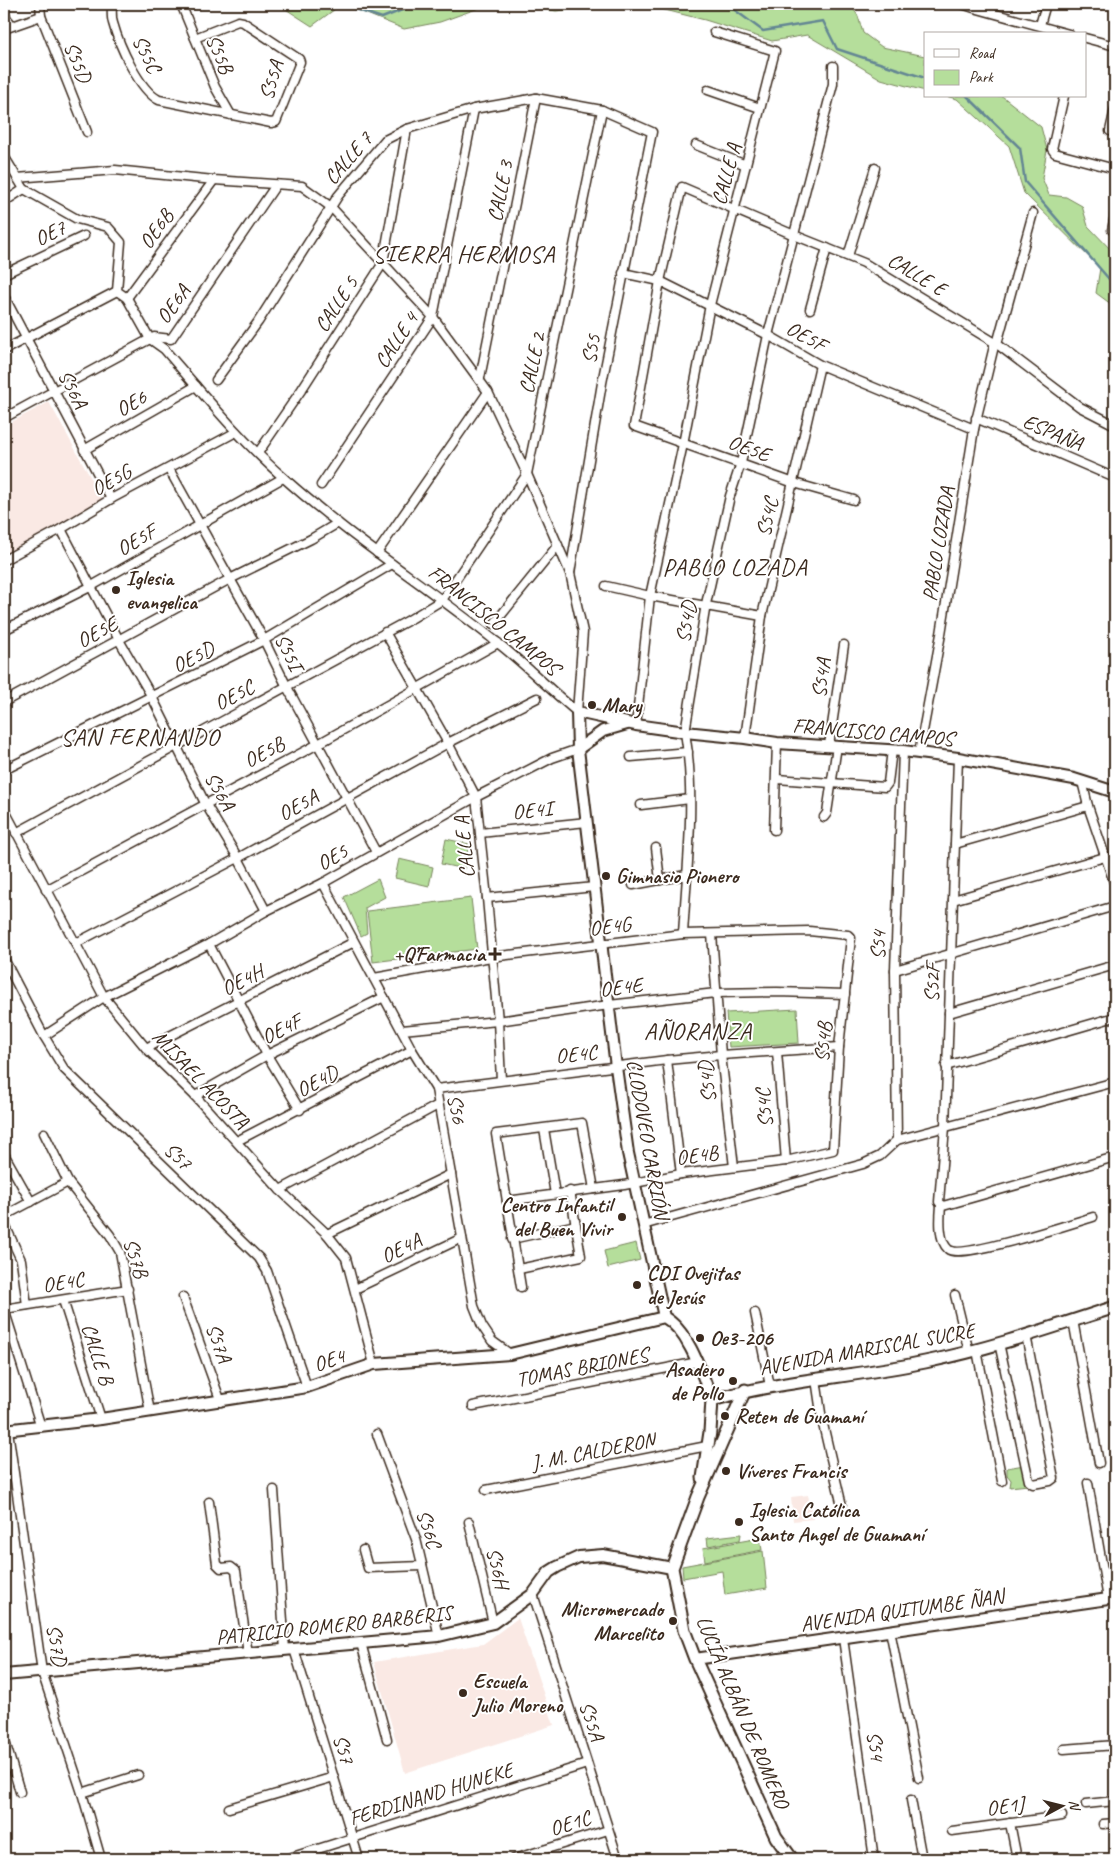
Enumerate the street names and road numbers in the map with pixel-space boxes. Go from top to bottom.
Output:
street label: S55B [200,30,241,79]
street label: S55C [127,31,168,79]
street label: S55D [58,38,98,88]
street label: S55A [253,56,290,103]
street label: CALLE 7 [318,125,379,190]
street label: CALLE A [705,140,747,208]
street label: CALLE 3 [481,157,519,224]
street label: OE6B [133,203,180,254]
street label: OE7 [30,214,71,252]
street label: CALLE E [883,247,953,303]
street label: CALLE 5 [308,270,364,337]
street label: OE6A [150,278,197,329]
street label: CALLE 4 [368,305,425,373]
street label: OE5F [782,315,834,359]
street label: CALLE 2 [513,329,551,396]
street label: S55 [575,331,607,366]
street label: S56A [52,365,94,414]
street label: OE6 [111,384,152,422]
street label: ESPAÑA [1019,408,1088,457]
street label: OE5E [725,429,776,468]
street label: OE5G [87,457,138,501]
street label: PABLO LOZADA [916,485,960,603]
street label: S54C [750,493,785,539]
street label: OE5F [112,516,164,561]
street label: FRANCISCO CAMPOS [423,559,568,683]
street label: S54D [670,598,703,645]
street label: OE5E [72,609,124,653]
street label: S55I [269,629,311,679]
street label: OE5D [168,635,220,678]
street label: S54A [805,655,837,699]
street label: OE5C [210,673,260,716]
street label: FRANCISCO CAMPOS [792,712,958,752]
street label: OE5B [239,730,291,773]
street label: S56A [199,767,242,816]
street label: OE5A [273,783,324,827]
street label: OE4I [511,795,558,825]
street label: CALLE A [448,814,480,879]
street label: OE5 [312,837,353,876]
street label: OE4G [588,910,635,941]
street label: S54 [864,927,892,960]
street label: OE4H [217,957,270,1001]
street label: S52F [918,959,946,1003]
street label: OE4E [598,971,647,1002]
street label: OE4F [257,1006,309,1050]
street label: S54B [808,1019,838,1063]
street label: MISAEL ACOSTA [147,1024,255,1134]
street label: OE4C [554,1039,600,1069]
street label: CLODOVEO CARRIÓN [621,1057,675,1224]
street label: OE4D [292,1058,344,1103]
street label: S54D [692,1058,722,1104]
street label: S54C [749,1085,779,1129]
street label: S56 [442,1092,472,1126]
street label: S57 [158,1137,199,1177]
street label: OE4B [674,1139,722,1171]
street label: OE4A [376,1226,427,1269]
street label: S57B [117,1235,155,1283]
street label: OE4C [41,1266,87,1298]
street label: AVENIDA MARISCAL SUCRE [757,1317,979,1381]
street label: CALLE B [76,1320,121,1390]
street label: S57A [200,1320,238,1367]
street label: TOMAS BRIONES [514,1341,654,1393]
street label: OE4 [310,1342,350,1377]
street label: J. M. CALDERON [528,1426,660,1476]
street label: S56C [411,1506,448,1554]
street label: S56H [481,1545,516,1594]
street label: AVENIDA QUITUMBE ÑAN [799,1582,1008,1637]
street label: PATRICIO ROMERO BARBERIS [215,1599,456,1650]
street label: LUCÍA ALBÁN DE ROMERO [691,1612,796,1814]
street label: S57D [41,1623,73,1669]
street label: S55A [574,1698,611,1745]
street label: S54 [861,1730,891,1765]
street label: S57 [327,1731,361,1768]
street label: FERDINAND HUNEKE [346,1756,518,1831]
street label: OE1J [984,1790,1029,1822]
street label: OE1C [546,1804,596,1841]

